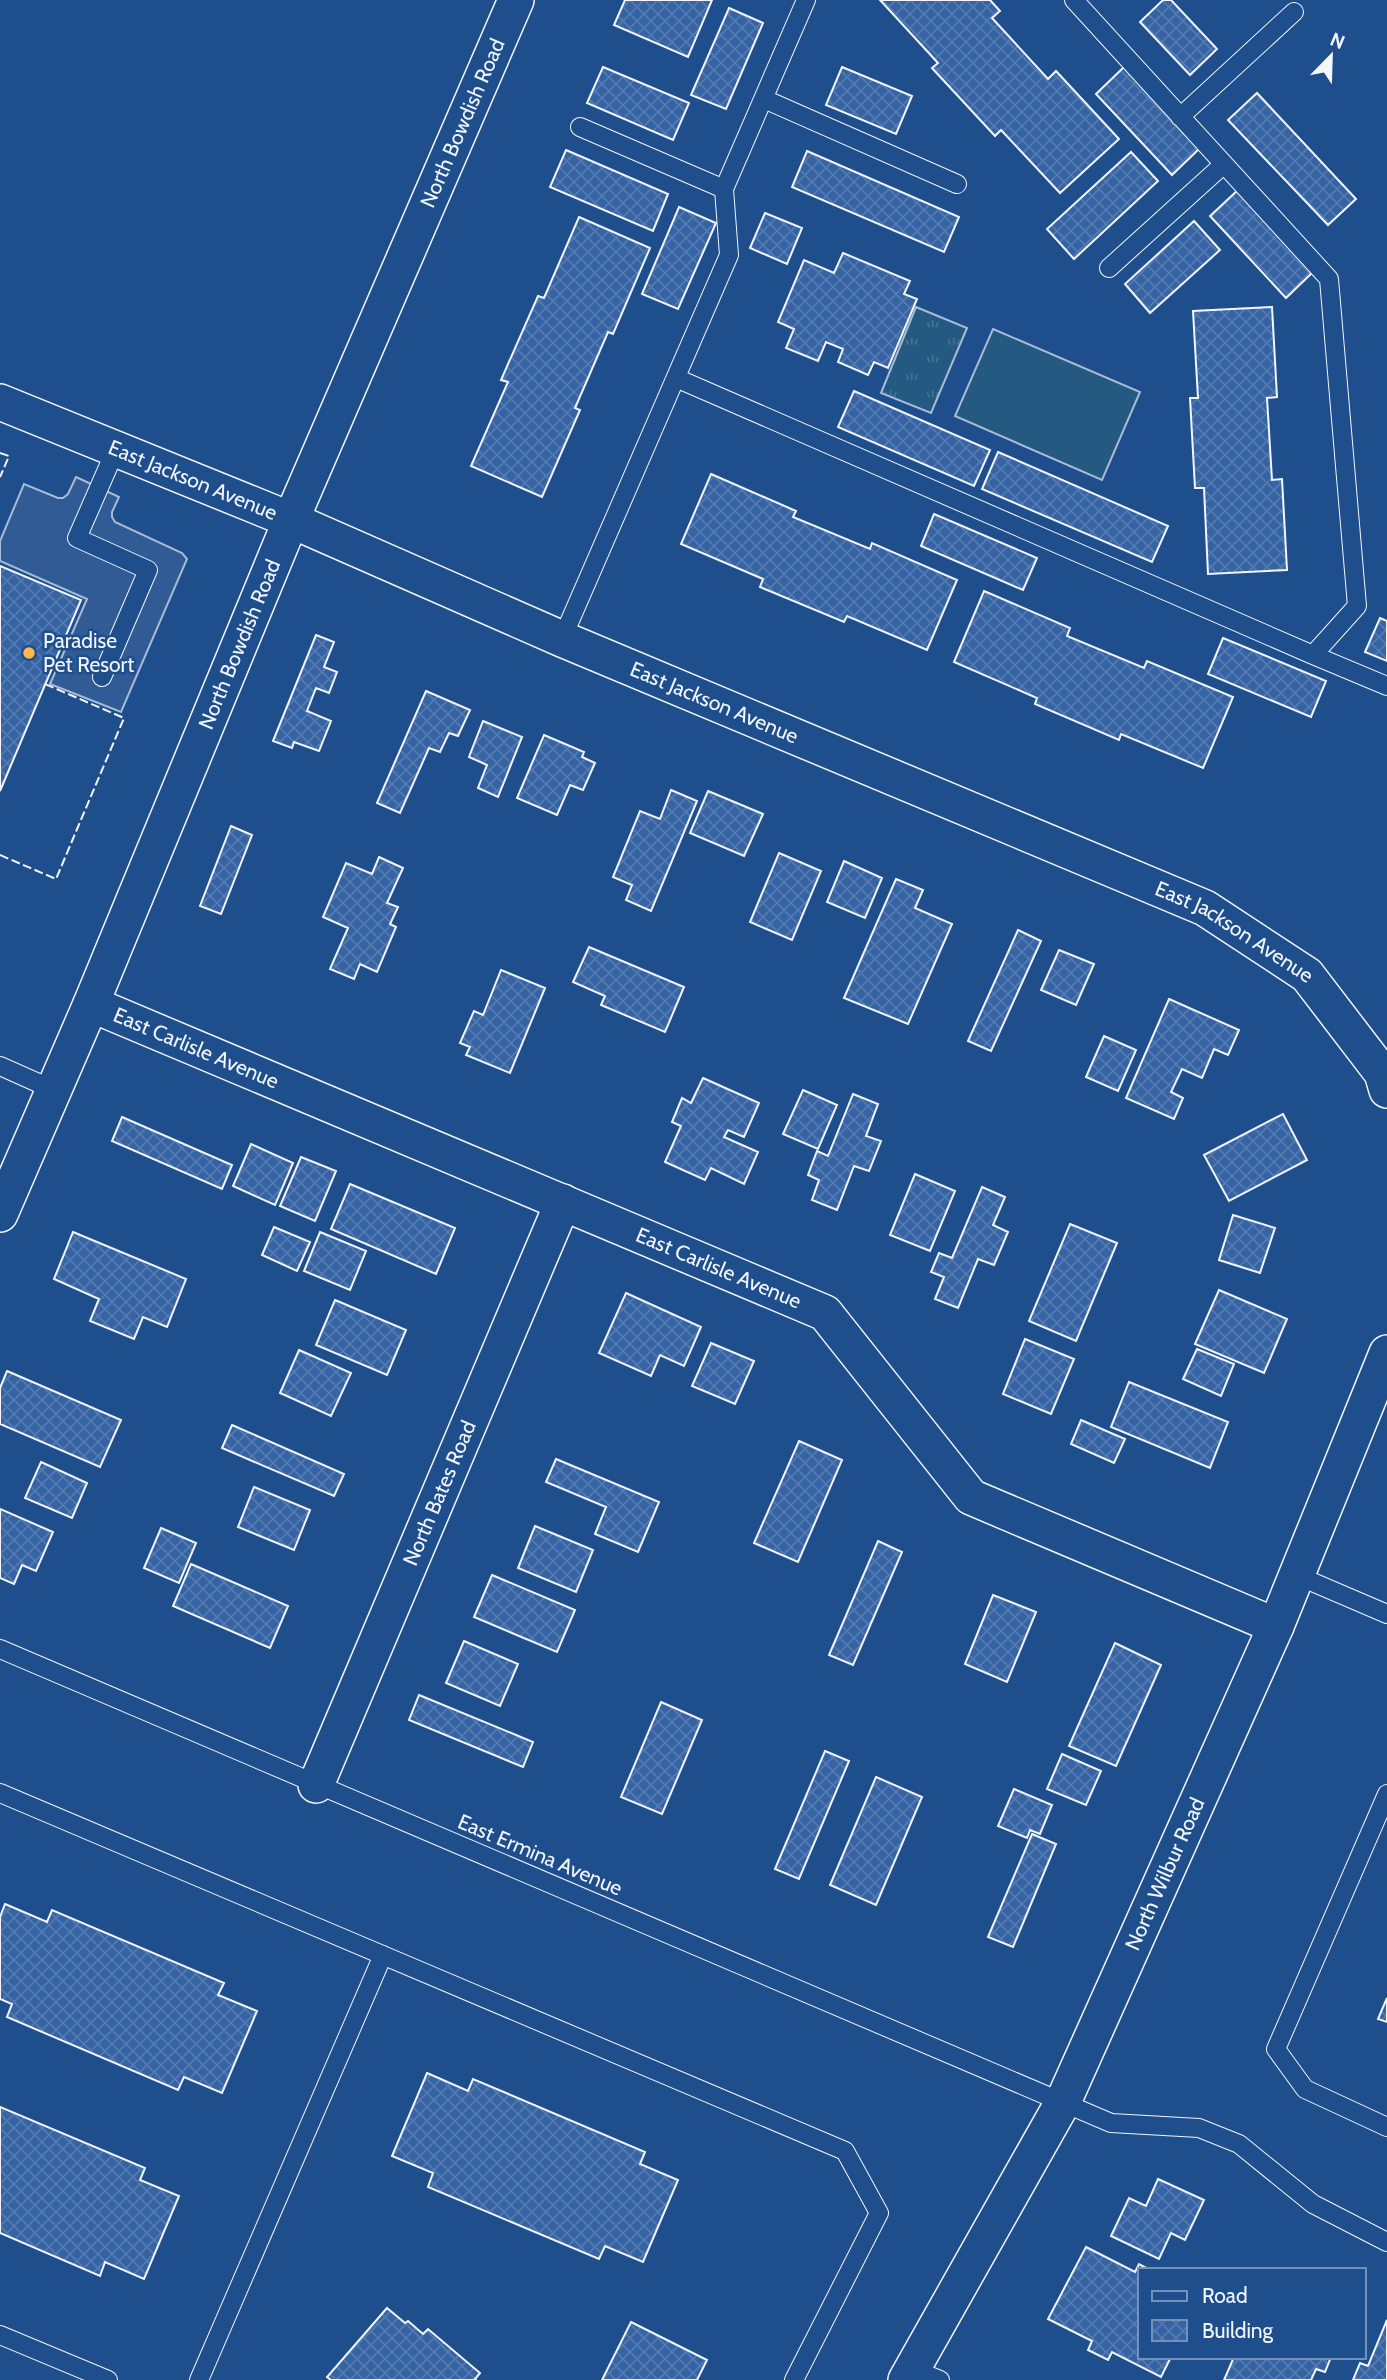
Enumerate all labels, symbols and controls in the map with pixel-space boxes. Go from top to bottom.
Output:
north arrow [1296,21,1366,91]
text: N [1327,28,1348,54]
street label: North Bowdish Road [415,35,510,211]
street label: East Jackson Avenue [105,434,281,525]
street label: North Bowdish Road [193,556,285,733]
place label: Paradise Pet Resort [43,628,134,677]
marker: Paradise Pet Resort [21,645,37,661]
street label: East Jackson Avenue [627,656,802,749]
street label: East Jackson Avenue [1152,876,1318,988]
street label: East Carlisle Avenue [110,1002,283,1094]
street label: East Carlisle Avenue [632,1222,806,1314]
street label: North Bates Road [397,1417,481,1569]
street label: North Wilbur Road [1119,1794,1210,1954]
street label: East Ermina Avenue [454,1809,626,1901]
legend [1138,2268,1366,2359]
text: Road [1202,2283,1248,2308]
text: Building [1202,2318,1274,2343]

